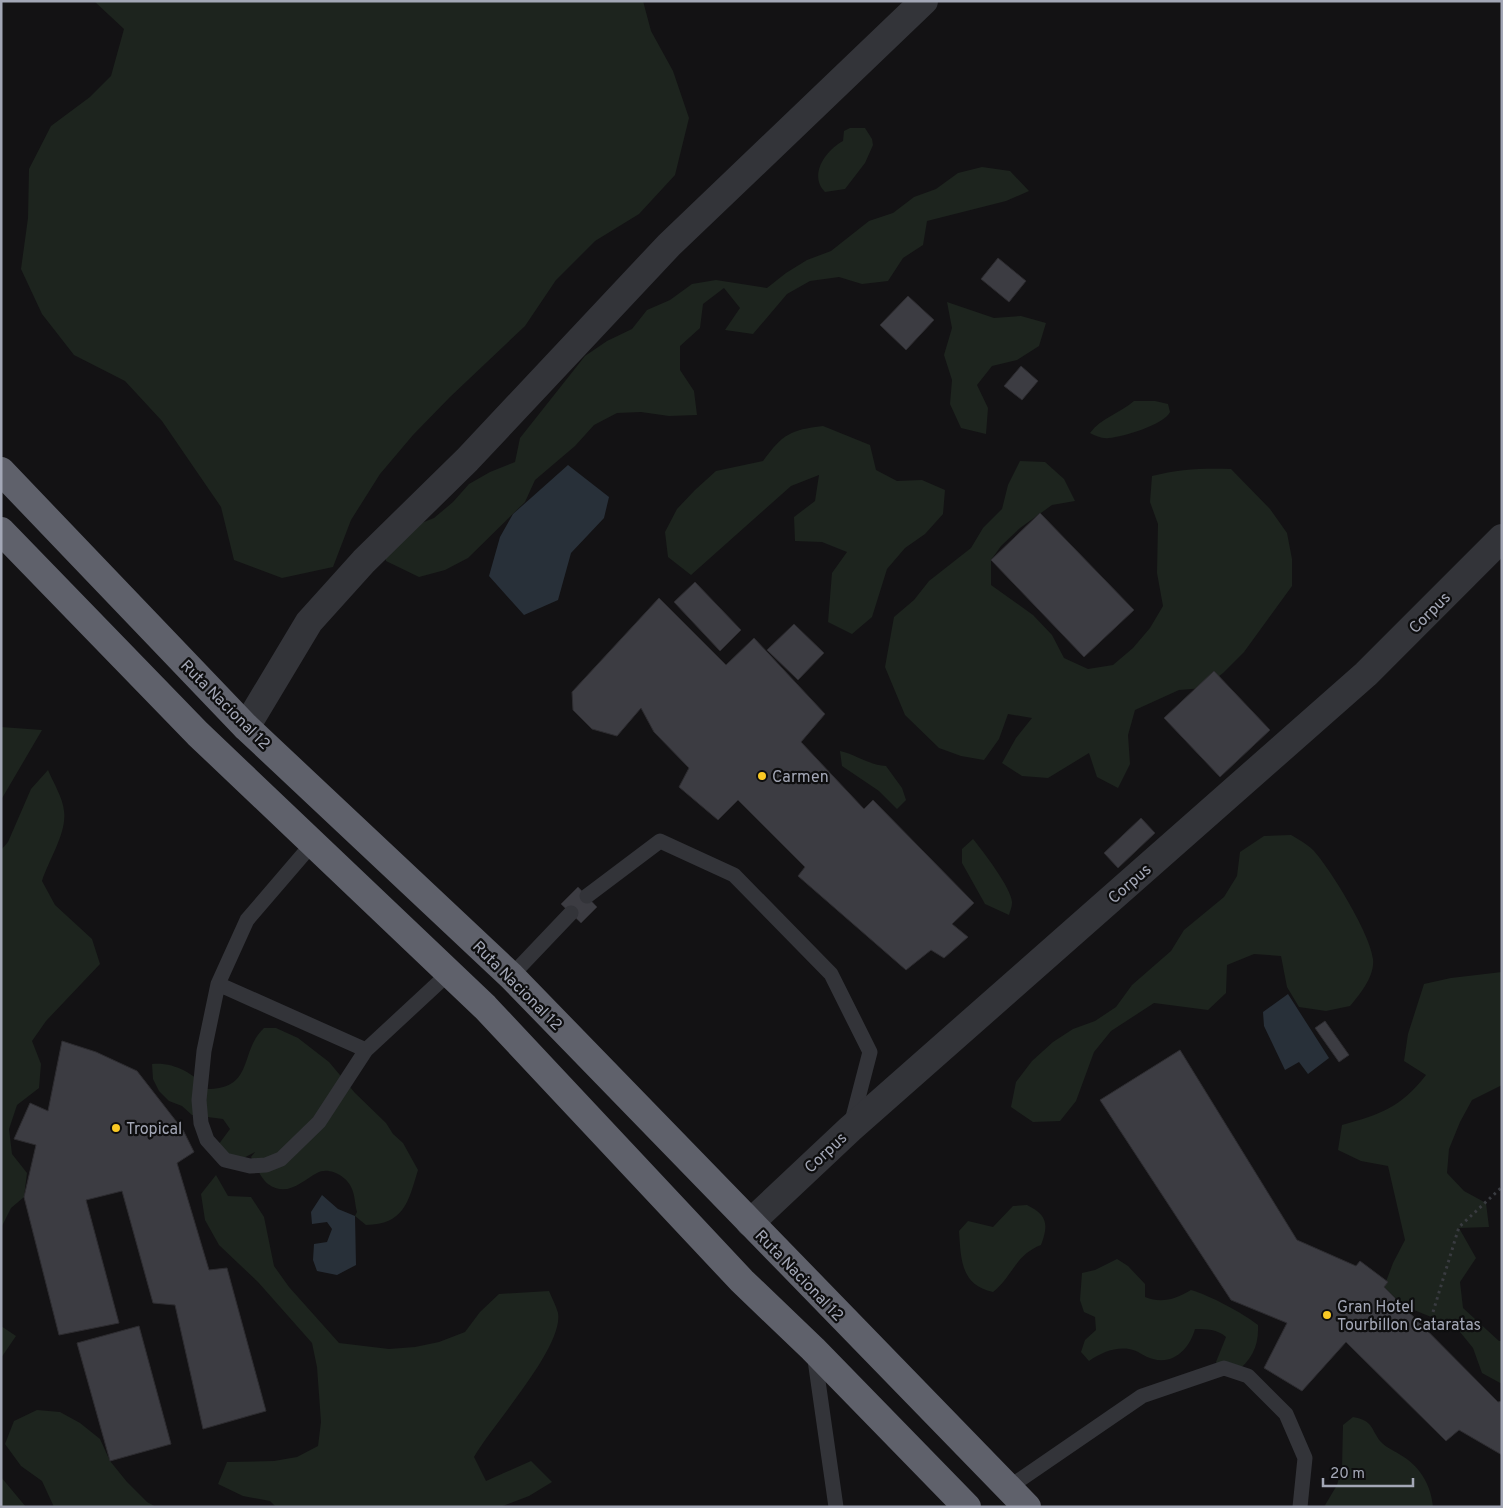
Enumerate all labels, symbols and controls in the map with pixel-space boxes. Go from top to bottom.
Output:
street label: Corpus [1405,588,1456,639]
street label: Ruta Nacional 12 [175,656,274,755]
place label: Carmen [772,768,829,788]
marker: Carmen [756,770,768,782]
street label: Corpus [1105,860,1156,909]
street label: Ruta Nacional 12 [467,937,566,1036]
place label: Tropical [126,1120,182,1140]
marker: Tropical [110,1122,122,1134]
street label: Corpus [801,1129,852,1178]
street label: Ruta Nacional 12 [750,1227,847,1326]
place label: Gran Hotel Tourbillon Cataratas [1337,1298,1481,1336]
marker: Gran Hotel Tourbillon Cataratas [1321,1309,1333,1321]
scale bar [1323,1456,1413,1488]
text: 20 m [1330,1465,1365,1484]

